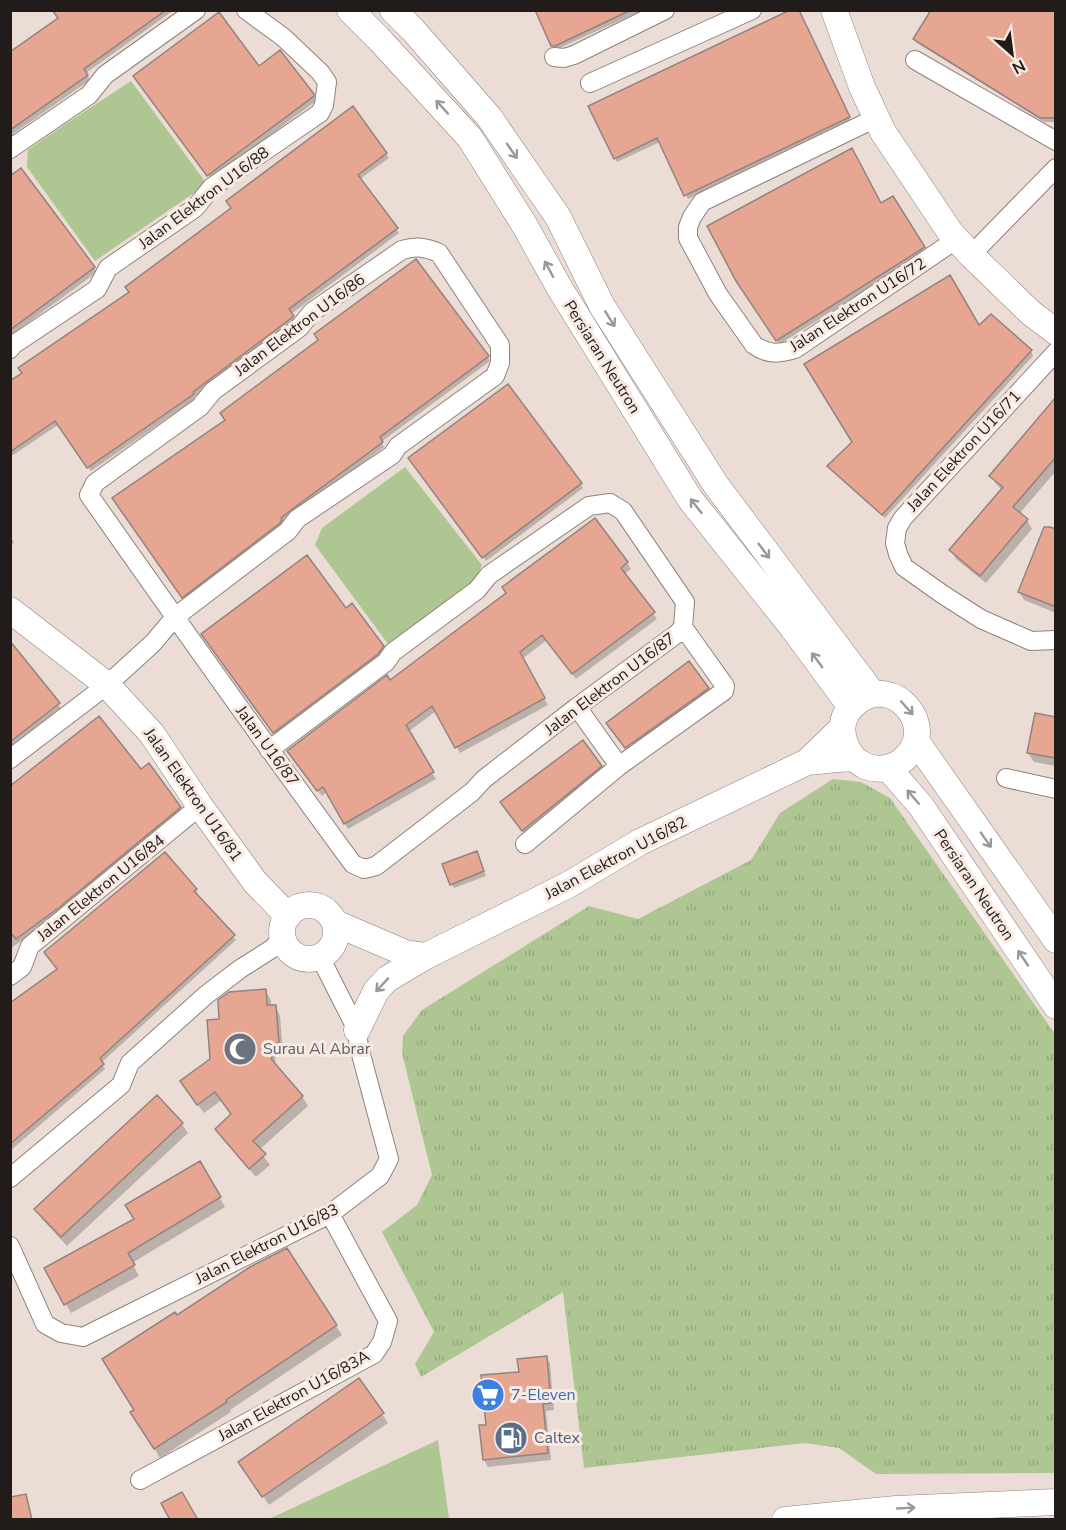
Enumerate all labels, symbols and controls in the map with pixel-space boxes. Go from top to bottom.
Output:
north arrow [982,24,1042,84]
text: N [1008,54,1029,79]
one-way arrow [435,100,449,115]
street label: Jalan Elektron U16/88 [133,142,274,255]
one-way arrow [506,142,518,158]
street label: Jalan Elektron U16/72 [785,253,930,358]
one-way arrow [543,261,554,279]
street label: Jalan Elektron U16/86 [229,269,370,382]
street label: Persiaran Neutron [558,296,646,418]
one-way arrow [605,310,617,327]
street label: Jalan Elektron U16/71 [901,386,1026,517]
one-way arrow [690,498,703,514]
one-way arrow [758,543,771,559]
street label: Jalan Elektron U16/87 [539,628,680,741]
one-way arrow [810,652,823,668]
one-way arrow [899,699,913,715]
street label: Jalan U16/87 [230,700,304,791]
street label: Jalan Elektron U16/81 [138,723,247,866]
one-way arrow [906,790,920,805]
street label: Jalan Elektron U16/82 [540,811,691,905]
street label: Persiaran Neutron [929,825,1019,945]
street label: Jalan Elektron U16/84 [32,829,170,947]
one-way arrow [980,832,992,848]
one-way arrow [1017,950,1029,967]
one-way arrow [375,977,390,992]
mosque icon: Surau Al Abrar [222,1031,258,1067]
place label: Surau Al Abrar [263,1038,371,1060]
street label: Jalan Elektron U16/83 [191,1198,343,1290]
street label: Jalan Elektron U16/83A [213,1345,374,1447]
supermarket icon: 7-Eleven [470,1377,506,1413]
place label: 7-Eleven [511,1384,576,1406]
fuel station icon: Caltex [493,1420,529,1456]
place label: Caltex [534,1427,581,1449]
one-way arrow [896,1503,916,1514]

